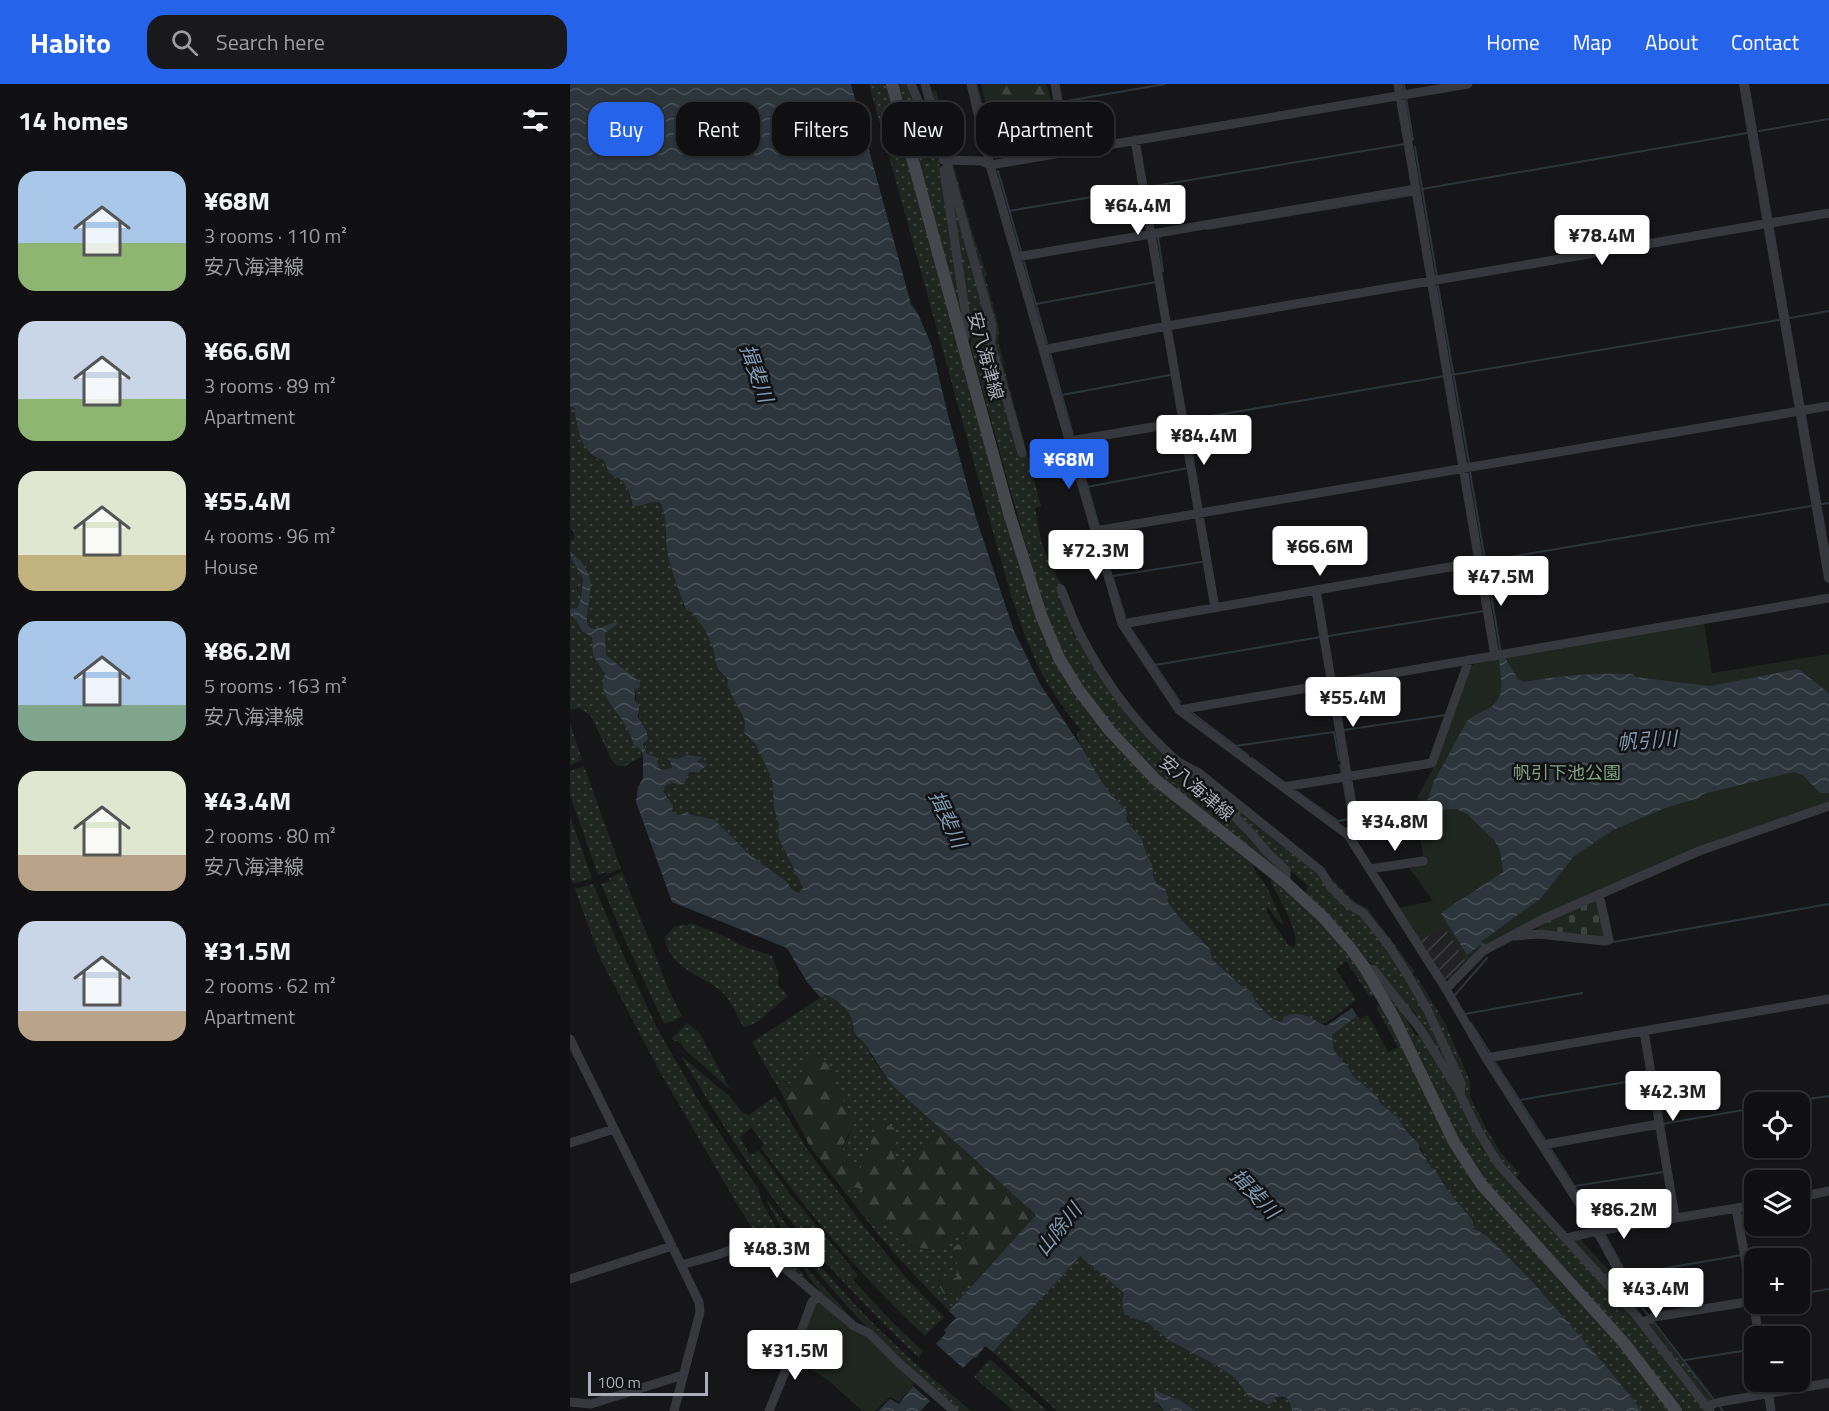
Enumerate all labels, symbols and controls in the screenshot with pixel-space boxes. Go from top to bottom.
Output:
search box [147,15,567,69]
text: Habito [30,21,111,64]
text: Search here [216,25,325,59]
icon: search [168,26,201,59]
text: Home [1486,26,1540,58]
text: Map [1573,26,1612,58]
text: About [1645,26,1698,58]
text: Contact [1731,26,1799,58]
text: 14 homes [18,101,128,140]
chip: Buy [588,102,664,156]
chip: Rent [676,102,760,156]
chip: Filters [772,102,870,156]
chip: New [882,102,964,156]
chip: Apartment [976,102,1114,156]
icon: filters [519,104,552,137]
text: ¥68M [204,181,270,220]
pin: ¥64.4M [1089,185,1187,236]
text: ¥64.4M [1104,189,1172,220]
icon: home [66,195,138,267]
pin: ¥78.4M [1553,215,1651,266]
text: ¥78.4M [1568,219,1636,250]
text: 3 rooms · 110 m² [204,220,347,251]
text: 安八海津線 [204,251,304,282]
street label: 安八海津線 [961,309,1011,403]
text: ¥66.6M [204,331,291,370]
water label: 揖斐川 [732,340,783,408]
icon: home [66,345,138,417]
text: 3 rooms · 89 m² [204,370,336,401]
text: Apartment [204,401,295,432]
pin: ¥84.4M [1155,415,1253,466]
text: ¥84.4M [1170,419,1238,450]
pin: ¥68M [1033,439,1105,490]
text: ¥68M [1044,443,1094,474]
text: ¥55.4M [204,481,291,520]
icon: home [66,495,138,567]
text: 4 rooms · 96 m² [204,520,336,551]
pin: ¥66.6M [1271,526,1369,577]
pin: ¥72.3M [1047,530,1145,581]
text: ¥66.6M [1286,530,1354,561]
text: ¥72.3M [1062,534,1130,565]
text: House [204,551,258,582]
pin: ¥47.5M [1452,556,1550,607]
text: ¥47.5M [1467,560,1535,591]
text: ¥86.2M [204,631,291,670]
icon: home [66,645,138,717]
text: 5 rooms · 163 m² [204,670,347,701]
pin: ¥55.4M [1304,677,1402,728]
text: ¥55.4M [1319,681,1387,712]
text: 安八海津線 [204,701,304,732]
water label: 帆引川 [1616,722,1680,758]
street label: 安八海津線 [1154,749,1240,827]
park label: 帆引下池公園 [1513,759,1621,786]
text: ¥43.4M [204,781,291,820]
water label: 揖斐川 [921,785,976,855]
icon: home [66,795,138,867]
pin: ¥34.8M [1346,801,1444,852]
text: ¥34.8M [1361,805,1429,836]
text: 2 rooms · 80 m² [204,820,336,851]
text: 安八海津線 [204,851,304,882]
text: ¥31.5M [204,931,291,970]
icon: home [66,945,138,1017]
text: 2 rooms · 62 m² [204,970,336,1001]
text: Apartment [204,1001,295,1032]
pin: ¥42.3M [1624,1071,1722,1122]
text: ¥42.3M [1639,1075,1707,1106]
map controls [1744,1092,1810,1392]
button: locate [1744,1092,1810,1158]
water label: 揖斐川 [1223,1161,1288,1227]
button: layers [1744,1170,1810,1236]
pin: ¥86.2M [1575,1189,1673,1240]
text: ¥86.2M [1590,1193,1658,1224]
water label: 山除川 [1027,1194,1090,1262]
pin: ¥48.3M [728,1228,826,1279]
text: ¥48.3M [743,1232,811,1263]
button: + [1744,1248,1810,1314]
pin: ¥43.4M [1607,1268,1705,1319]
text: ¥43.4M [1622,1272,1690,1303]
button: − [1744,1326,1810,1392]
pin: ¥31.5M [746,1330,844,1381]
text: ¥31.5M [761,1334,829,1365]
scale bar [588,1369,708,1396]
text: 100 m [597,1370,641,1394]

